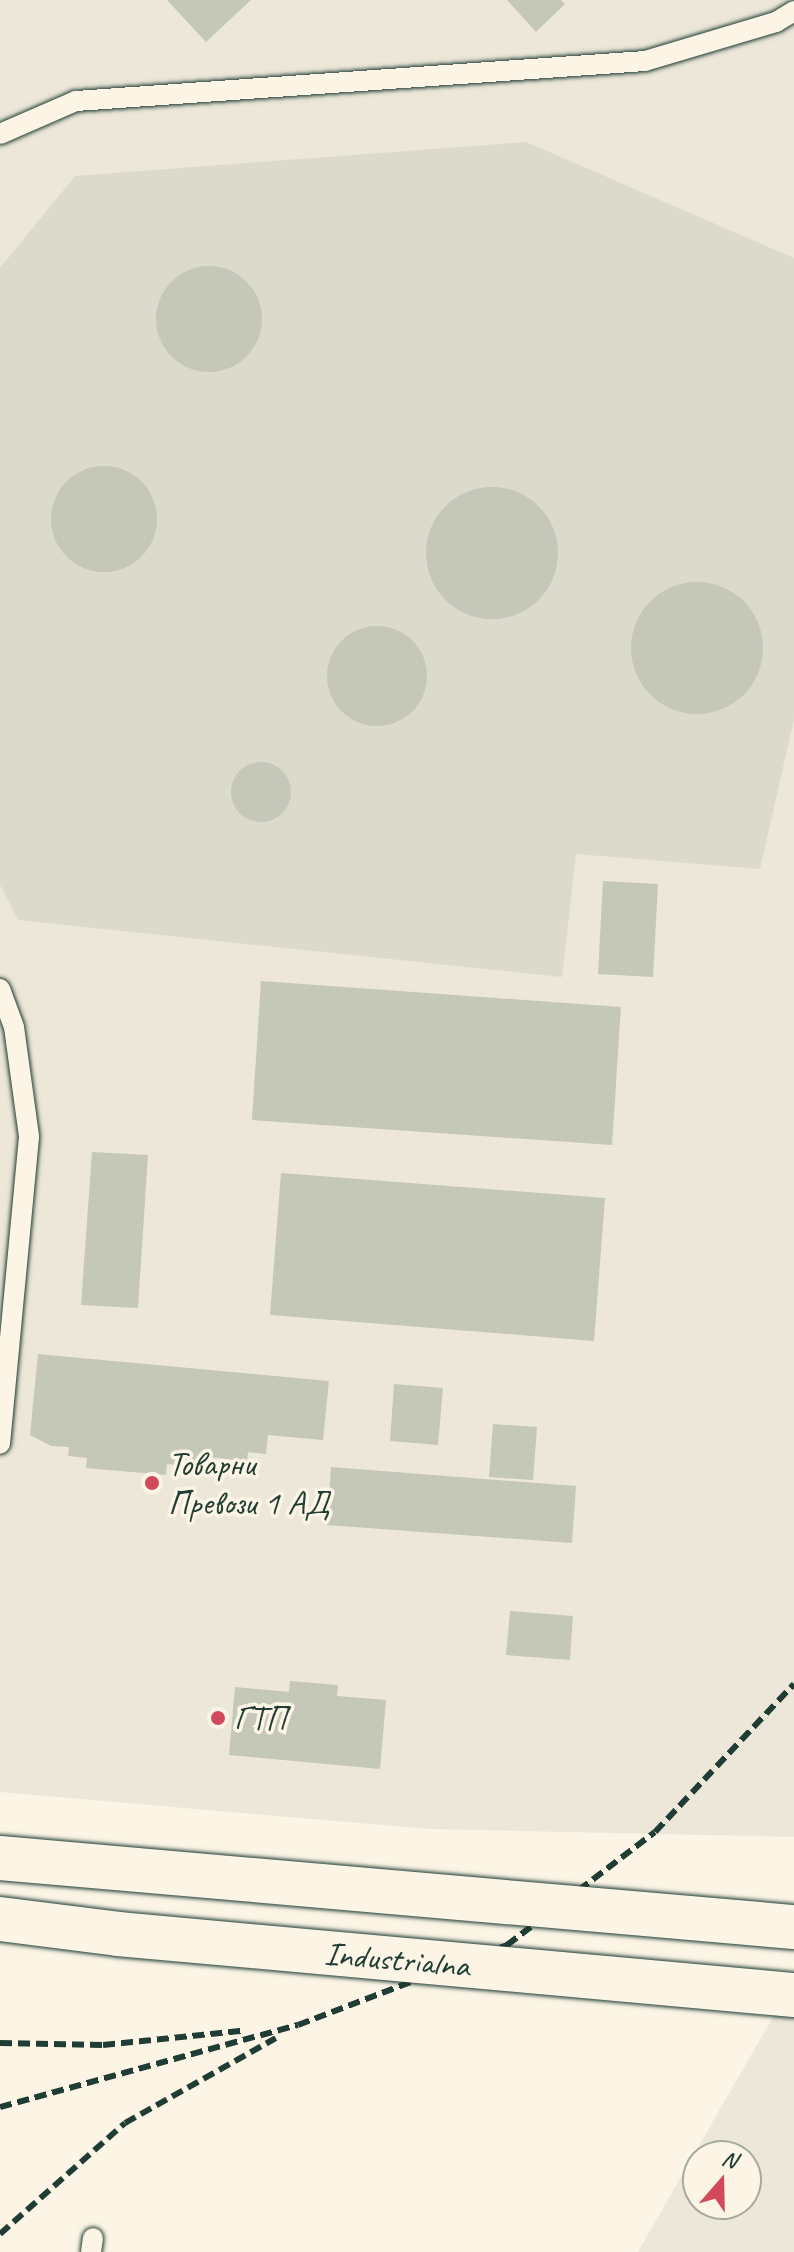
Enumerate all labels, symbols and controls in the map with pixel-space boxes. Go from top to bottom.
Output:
place label: Товарни Превози 1 АД [168,1443,329,1522]
marker: Товарни Превози 1 АД [143,1474,161,1492]
place label: ГТП [234,1698,286,1738]
marker: ГТП [209,1709,227,1727]
street label: Industrialna [323,1932,471,1986]
north arrow [682,2140,762,2220]
text: N [718,2144,741,2175]

